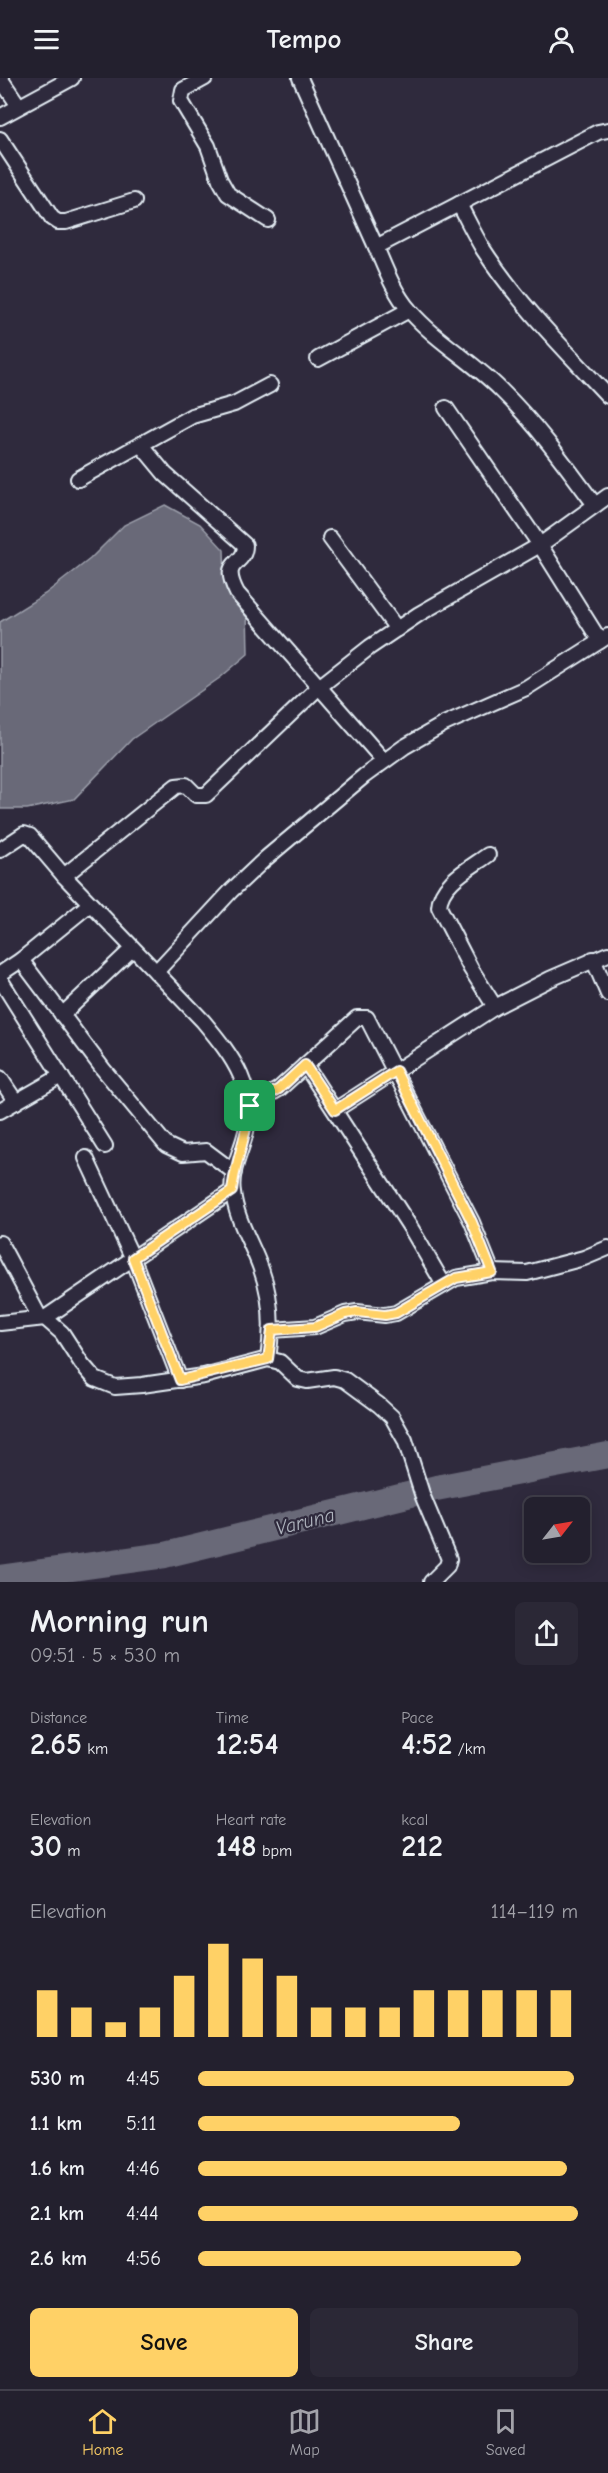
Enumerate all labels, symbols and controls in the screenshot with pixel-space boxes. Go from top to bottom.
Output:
icon: menu [30,23,63,56]
icon: person [545,23,578,56]
text: Tempo [267,24,341,55]
pin [224,1080,275,1131]
icon: arrive [233,1089,266,1122]
north arrow [524,1497,590,1563]
map controls [524,1497,590,1563]
water label: Varuna [273,1503,337,1540]
text: Morning run [30,1602,209,1640]
button: share [515,1602,578,1665]
text: 09:51 · 5 × 530 m [30,1644,180,1667]
text: Distance [30,1709,87,1727]
text: Time [216,1709,249,1727]
text: Pace [401,1709,434,1727]
text: 2.65 [30,1727,82,1762]
text: 12:54 [216,1727,279,1762]
text: 4:52 [401,1727,452,1762]
text: km [82,1740,108,1758]
text: /km [452,1740,486,1758]
text: Elevation [30,1811,91,1829]
text: Heart rate [216,1811,286,1829]
text: kcal [401,1811,428,1829]
text: 30 [30,1829,62,1864]
text: 148 [216,1829,257,1864]
text: 212 [401,1829,443,1864]
text: m [62,1842,81,1860]
text: bpm [257,1842,292,1860]
text: Elevation [30,1900,107,1923]
text: 114–119 m [491,1900,578,1923]
text: 530 m [30,2067,85,2090]
text: 4:45 [126,2067,160,2090]
text: 1.1 km [30,2112,82,2135]
text: 5:11 [126,2112,156,2135]
text: 1.6 km [30,2157,85,2180]
text: 4:46 [126,2157,160,2180]
text: 2.1 km [30,2202,84,2225]
text: 4:44 [126,2202,159,2225]
text: 2.6 km [30,2247,87,2270]
text: 4:56 [126,2247,161,2270]
button: Save [30,2308,298,2377]
button: Share [310,2308,578,2377]
tab: Home [82,2405,124,2459]
tab: Map [288,2405,321,2459]
tab: Saved [486,2405,526,2459]

